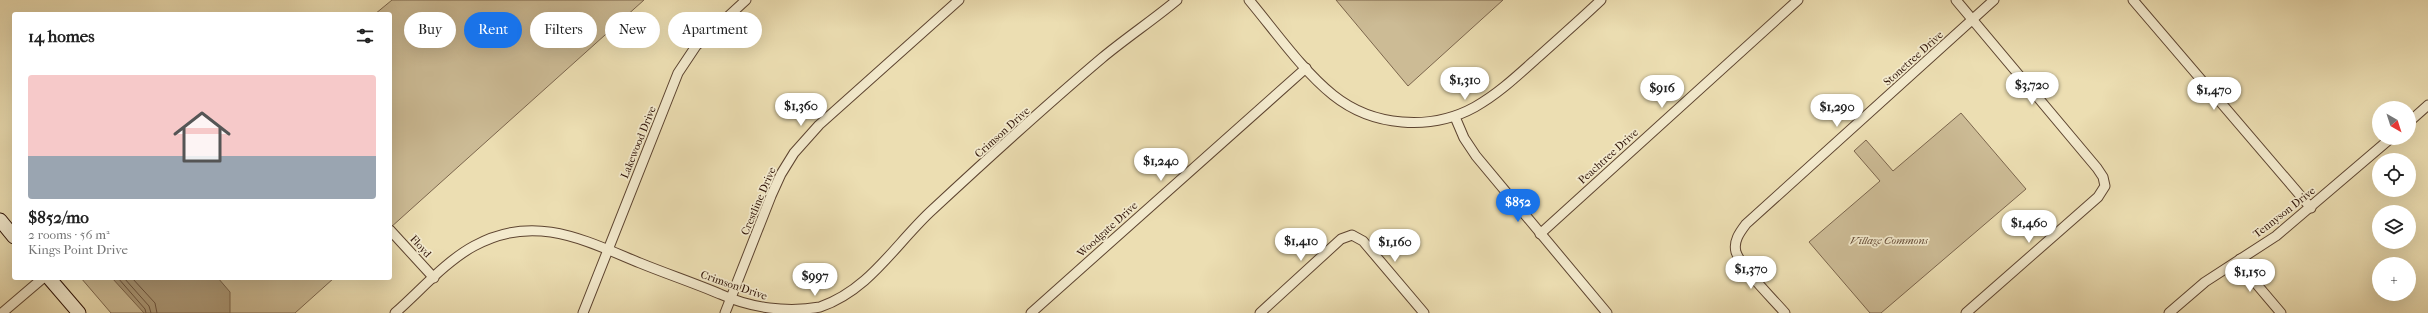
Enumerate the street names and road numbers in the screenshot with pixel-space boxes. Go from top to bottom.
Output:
street label: Stonetree Drive [1881,28,1946,88]
street label: Lakewood Drive [618,104,659,180]
street label: Crimson Drive [972,104,1033,160]
street label: Peachtree Drive [1576,126,1642,187]
street label: Crestline Drive [738,165,779,237]
street label: Tennyson Drive [2251,184,2318,241]
street label: Woodgate Drive [1074,198,1141,261]
street label: Floyd [407,232,435,261]
street label: Crimson Drive [699,268,769,303]

